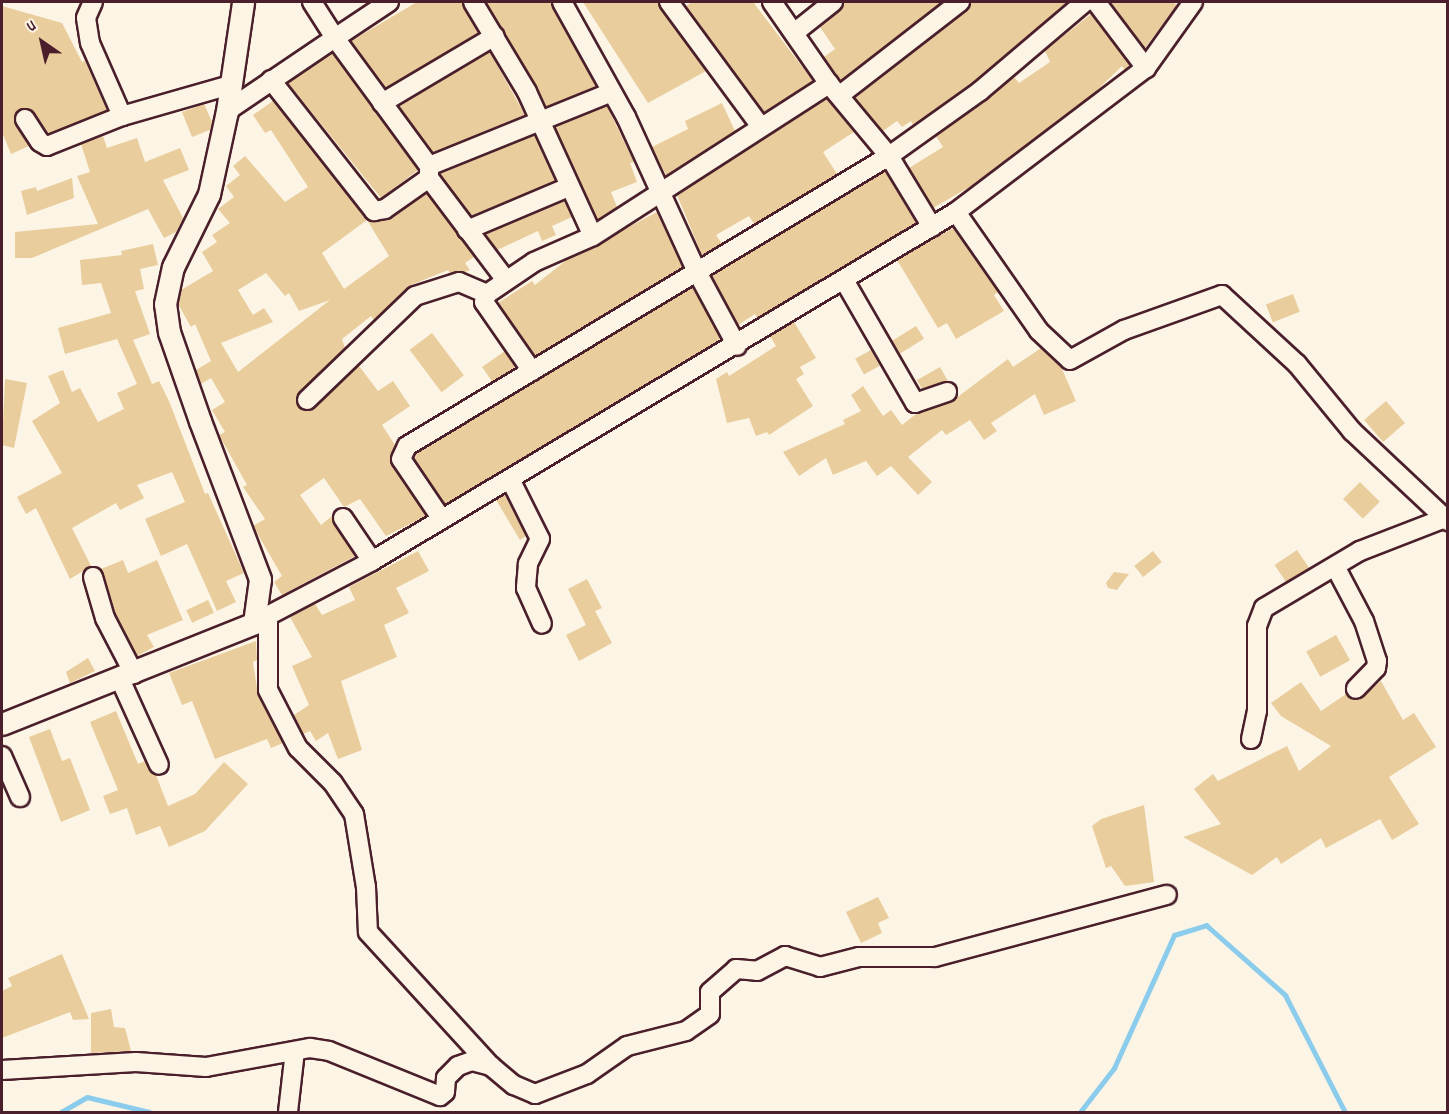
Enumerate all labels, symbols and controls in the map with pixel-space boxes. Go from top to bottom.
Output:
north arrow [12,12,72,72]
text: U [22,15,41,38]

